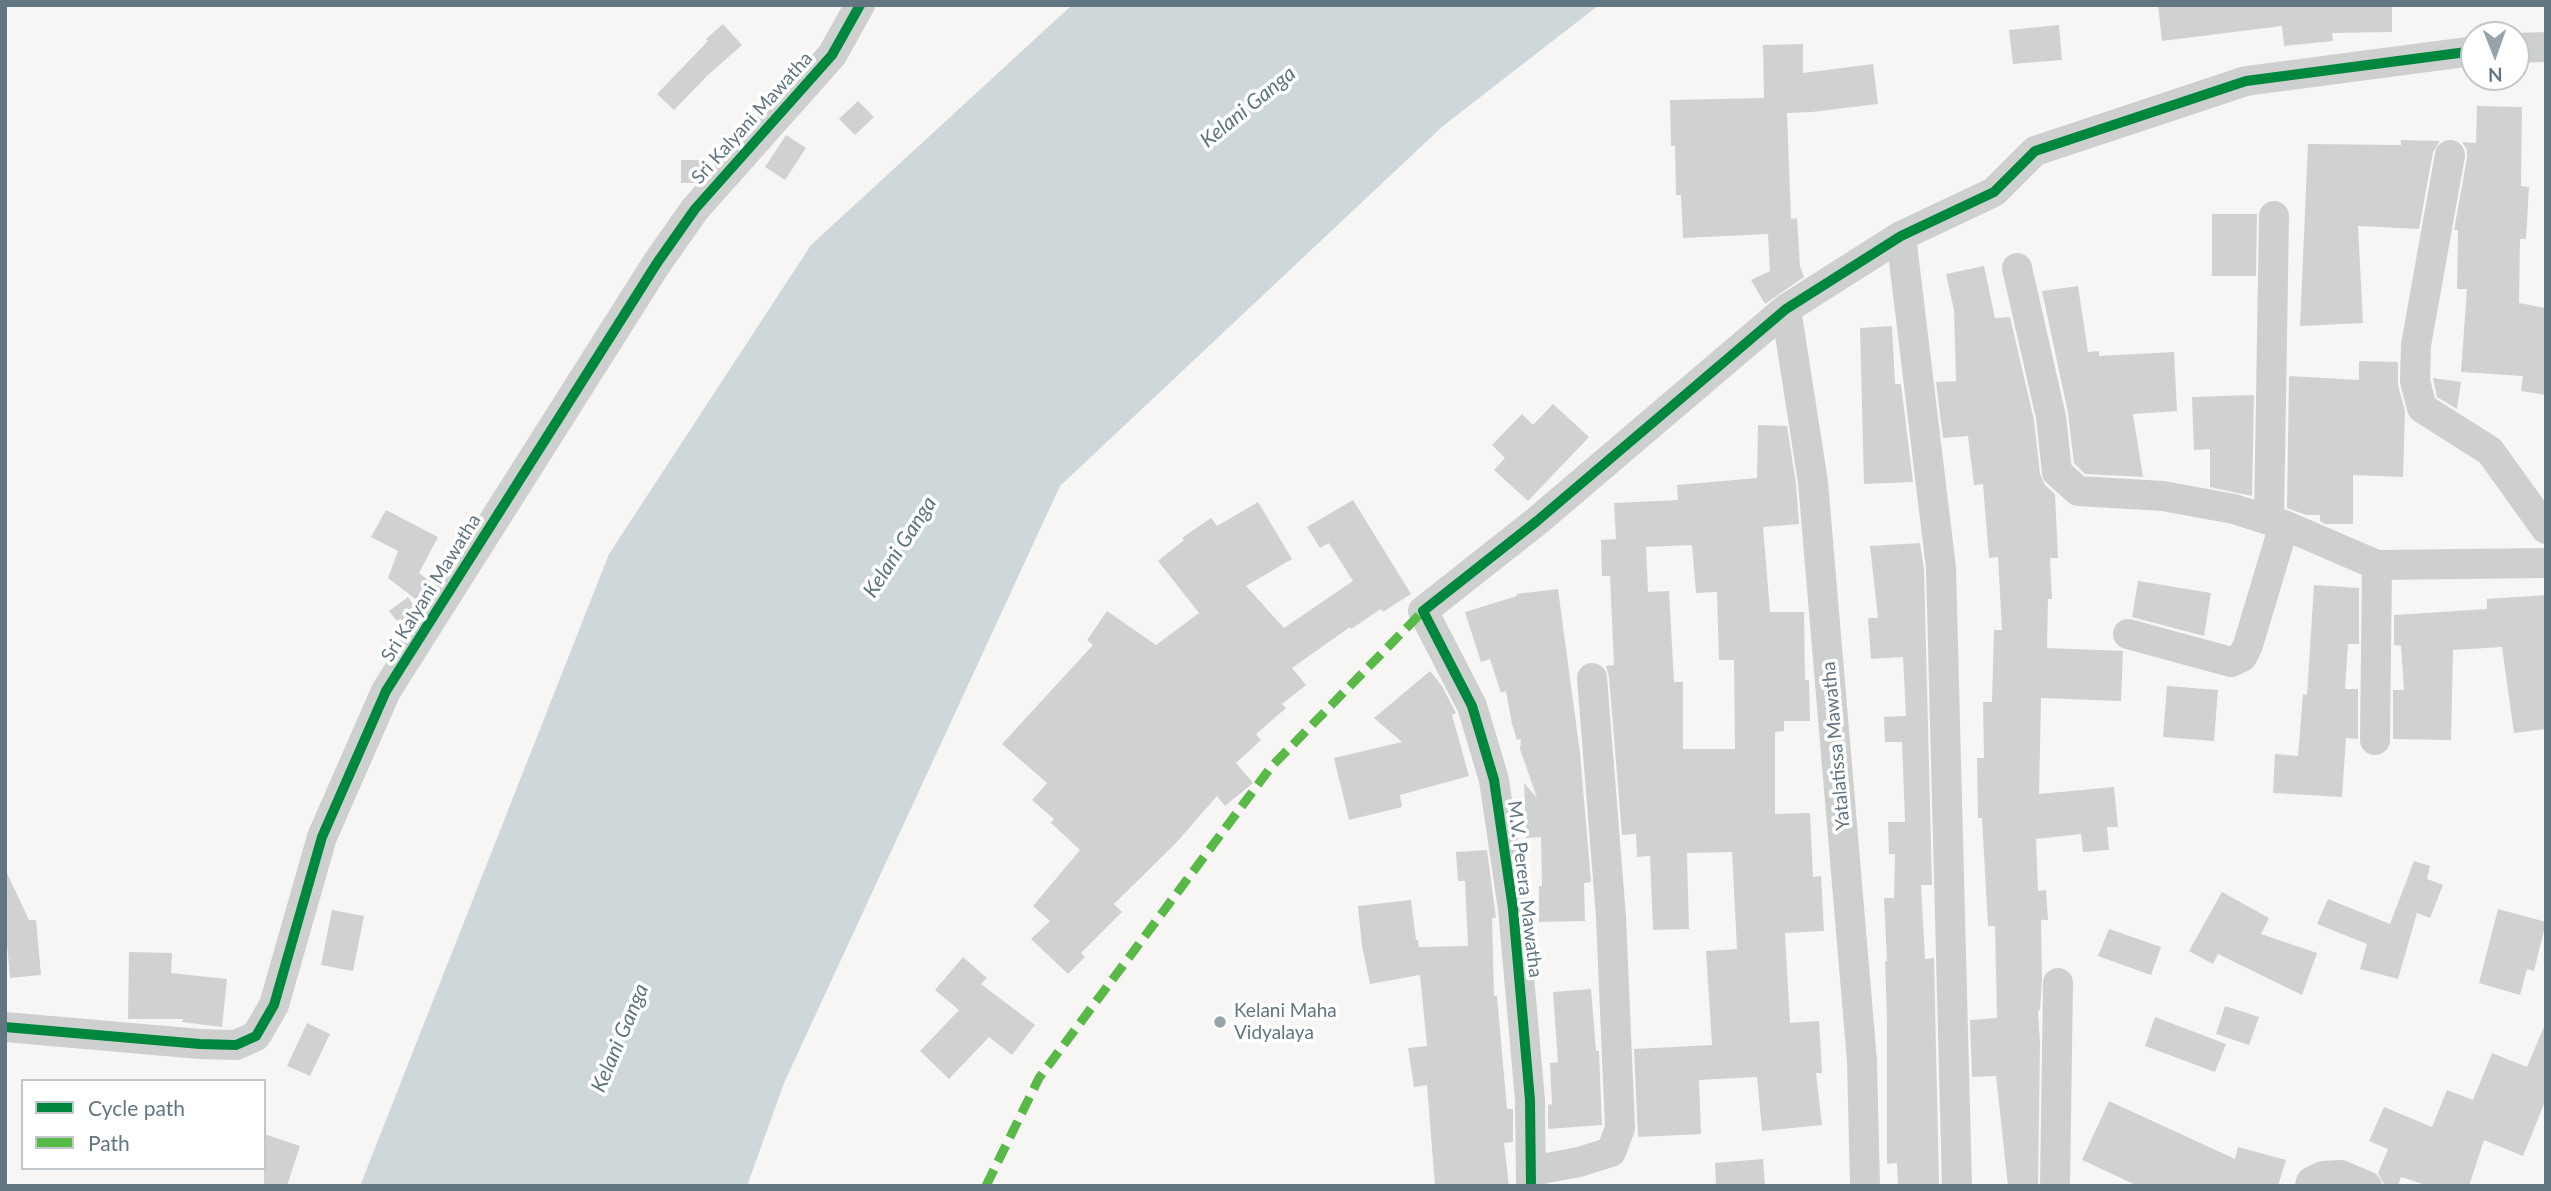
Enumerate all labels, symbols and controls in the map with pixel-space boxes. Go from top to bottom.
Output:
north arrow [2460,21,2530,91]
street label: Sri Kalyani Mawatha [687,47,817,189]
water label: Kelani Ganga [1195,61,1301,153]
text: N [2488,64,2503,87]
water label: Kelani Ganga [858,492,942,602]
street label: Sri Kalyani Mawatha [376,510,486,666]
street label: Yatalatissa Mawatha [1817,661,1855,831]
street label: M.V. Perera Mawatha [1503,799,1547,979]
water label: Kelani Ganga [586,980,654,1096]
place label: Kelani Maha Vidyalaya [1234,1000,1337,1044]
marker: Kelani Maha Vidyalaya [1212,1014,1228,1030]
legend [21,1079,266,1170]
text: Cycle path [88,1095,185,1120]
text: Path [88,1130,130,1155]

